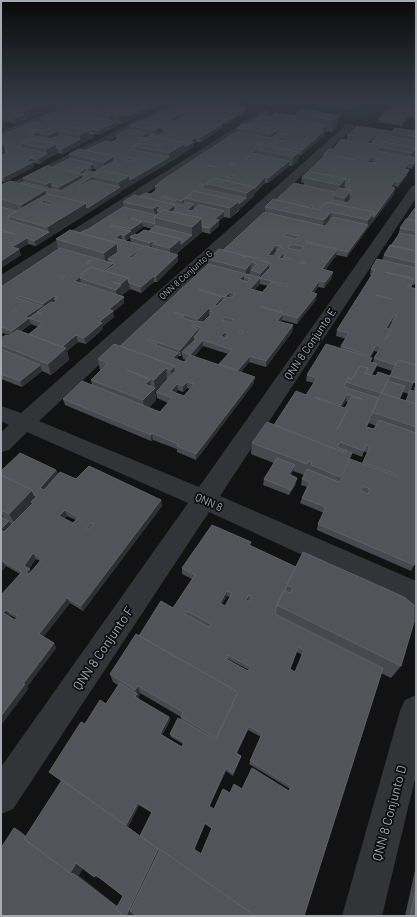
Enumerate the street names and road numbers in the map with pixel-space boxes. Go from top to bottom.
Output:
street label: QNN 8 Conjunto G [157,248,215,301]
street label: QNN 8 Conjunto E [281,305,338,382]
street label: QNN 8 [193,490,225,513]
street label: QNN 8 Conjunto F [69,603,137,693]
street label: QNN 8 Conjunto D [369,763,409,863]

